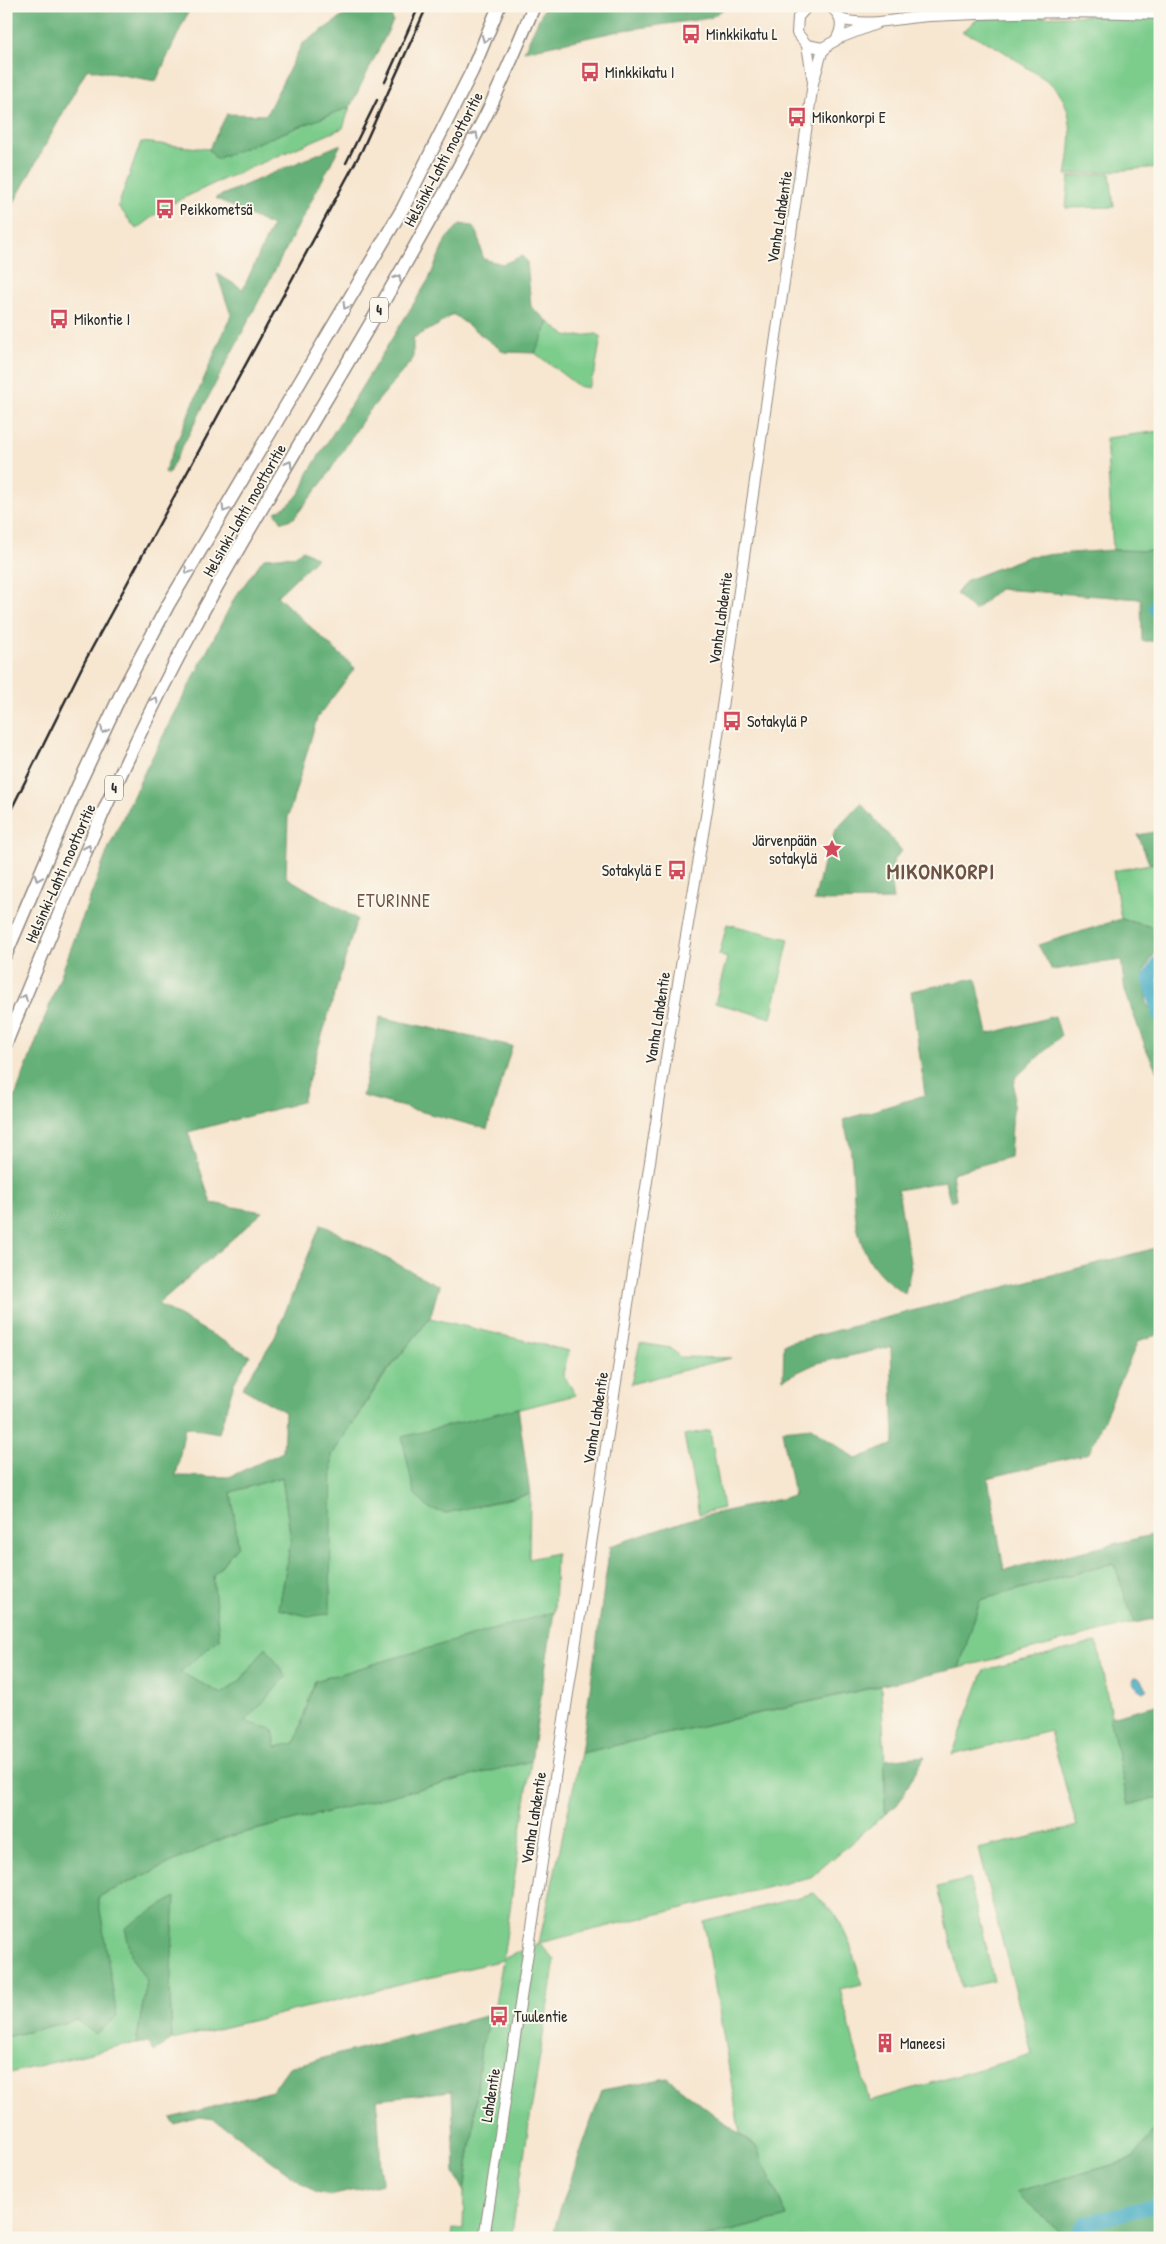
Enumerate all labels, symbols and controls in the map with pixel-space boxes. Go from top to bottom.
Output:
bus stop icon: Minkkikatu L [680,23,702,45]
place label: Minkkikatu L [706,23,778,45]
one-way arrow [481,34,492,43]
bus stop icon: Minkkikatu I [579,61,601,83]
place label: Minkkikatu I [605,61,674,83]
street label: Helsinki-Lahti moottoritie [398,87,488,230]
bus stop icon: Mikonkorpi E [786,106,808,128]
place label: Mikonkorpi E [812,106,886,128]
one-way arrow [469,132,479,141]
street label: Vanha Lahdentie [761,169,797,265]
bus stop icon: Peikkometsä [154,198,176,220]
place label: Peikkometsä [180,198,253,220]
one-way arrow [391,275,401,284]
road number: 4 [370,298,388,322]
one-way arrow [342,300,352,309]
bus stop icon: Mikontie I [48,308,70,330]
place label: Mikontie I [74,308,130,330]
street label: Helsinki-Lahti moottoritie [197,439,291,580]
one-way arrow [283,460,293,469]
one-way arrow [221,504,231,513]
one-way arrow [185,565,195,574]
street label: Vanha Lahdentie [703,570,737,666]
one-way arrow [149,697,159,706]
bus stop icon: Sotakylä P [721,710,743,732]
place label: Sotakylä P [747,710,808,732]
one-way arrow [100,725,110,734]
road number: 4 [105,776,123,800]
street label: Helsinki-Lahti moottoritie [19,799,101,946]
place label: Järvenpään sotakylä [752,829,817,869]
place icon: Järvenpään sotakylä [821,838,843,860]
one-way arrow [81,844,92,853]
district label: MIKONKORPI [887,857,995,886]
place label: Sotakylä E [602,859,662,881]
bus stop icon: Sotakylä E [666,859,688,881]
one-way arrow [33,873,44,882]
district label: ETURINNE [357,888,431,913]
street label: Vanha Lahdentie [639,970,675,1066]
one-way arrow [18,994,29,1003]
street label: Vanha Lahdentie [577,1370,613,1466]
street label: Vanha Lahdentie [515,1770,551,1866]
bus stop icon: Tuulentie [488,2005,510,2027]
place label: Tuulentie [514,2005,568,2027]
building icon: Maneesi [874,2032,896,2054]
place label: Maneesi [900,2032,946,2054]
street label: Lahdentie [475,2066,505,2124]

